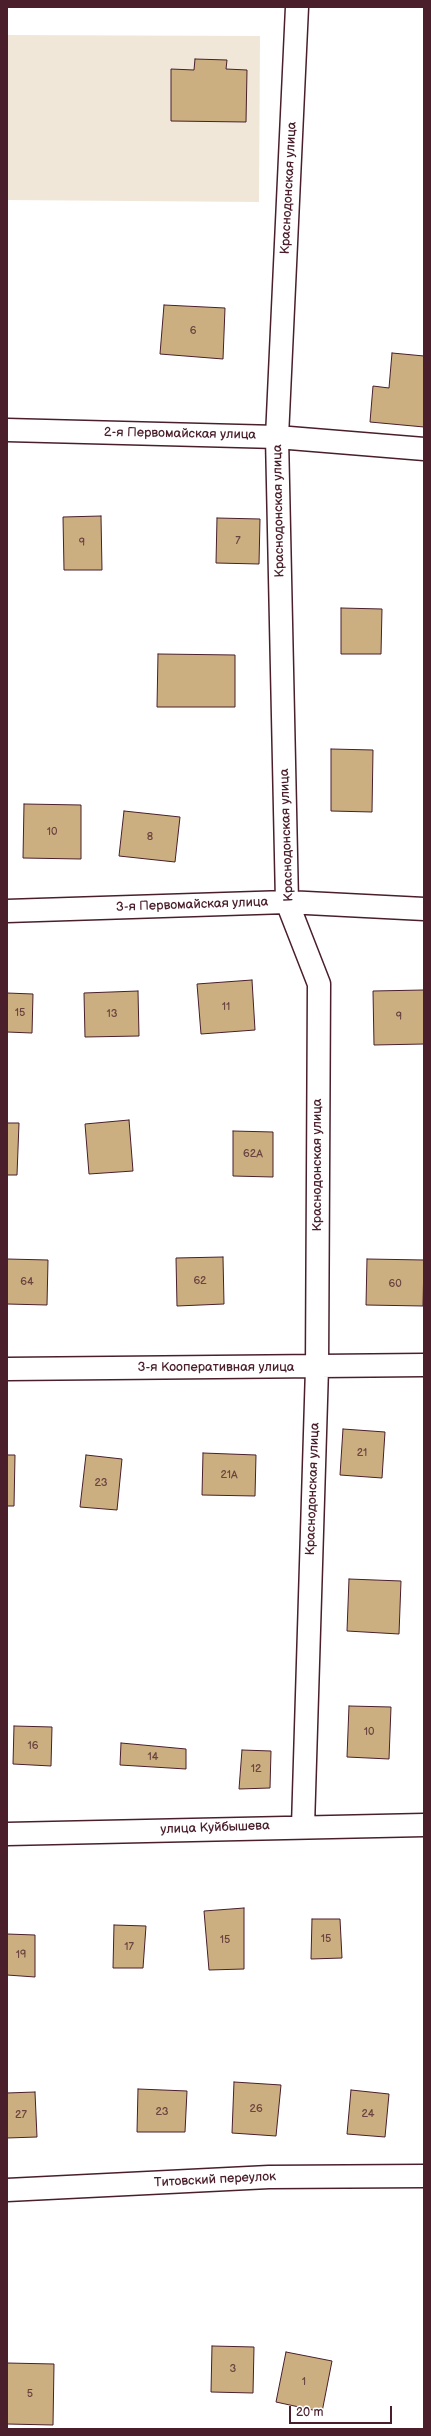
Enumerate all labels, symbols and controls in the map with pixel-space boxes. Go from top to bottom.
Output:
street label: Краснодонская улица [278,121,300,255]
house number: 6 [190,324,196,338]
street label: 2-я Первомайская улица [104,425,256,443]
street label: Краснодонская улица [270,444,288,578]
house number: 7 [235,534,241,548]
house number: 9 [79,536,85,550]
street label: Краснодонская улица [277,768,297,902]
house number: 10 [47,825,57,839]
house number: 8 [147,830,153,844]
street label: 3-я Первомайская улица [116,895,268,915]
house number: 11 [222,1000,230,1014]
house number: 15 [15,1006,25,1020]
house number: 13 [106,1007,118,1021]
house number: 9 [396,1010,402,1024]
street label: Краснодонская улица [310,1098,326,1232]
house number: 62А [243,1147,263,1161]
house number: 62 [193,1274,207,1288]
house number: 64 [20,1275,34,1289]
house number: 60 [388,1277,402,1291]
street label: 3-я Кооперативная улица [137,1360,295,1376]
street label: Краснодонская улица [303,1422,323,1556]
house number: 21 [357,1446,367,1460]
house number: 21А [220,1468,238,1482]
house number: 23 [94,1476,108,1490]
house number: 10 [364,1725,374,1739]
house number: 16 [28,1739,38,1753]
house number: 14 [148,1750,158,1764]
house number: 12 [251,1762,261,1776]
street label: улица Куйбышева [160,1818,270,1838]
house number: 15 [321,1932,331,1946]
house number: 15 [220,1933,230,1947]
house number: 17 [124,1940,134,1954]
house number: 19 [16,1948,26,1962]
house number: 26 [249,2102,263,2116]
house number: 23 [155,2105,169,2119]
house number: 24 [361,2107,375,2121]
house number: 27 [15,2108,27,2122]
street label: Титовский переулок [154,2169,276,2191]
house number: 3 [230,2362,236,2376]
house number: 1 [302,2375,306,2389]
house number: 5 [27,2387,33,2401]
scale bar [291,2398,394,2424]
text: 20 m [296,2405,323,2420]

